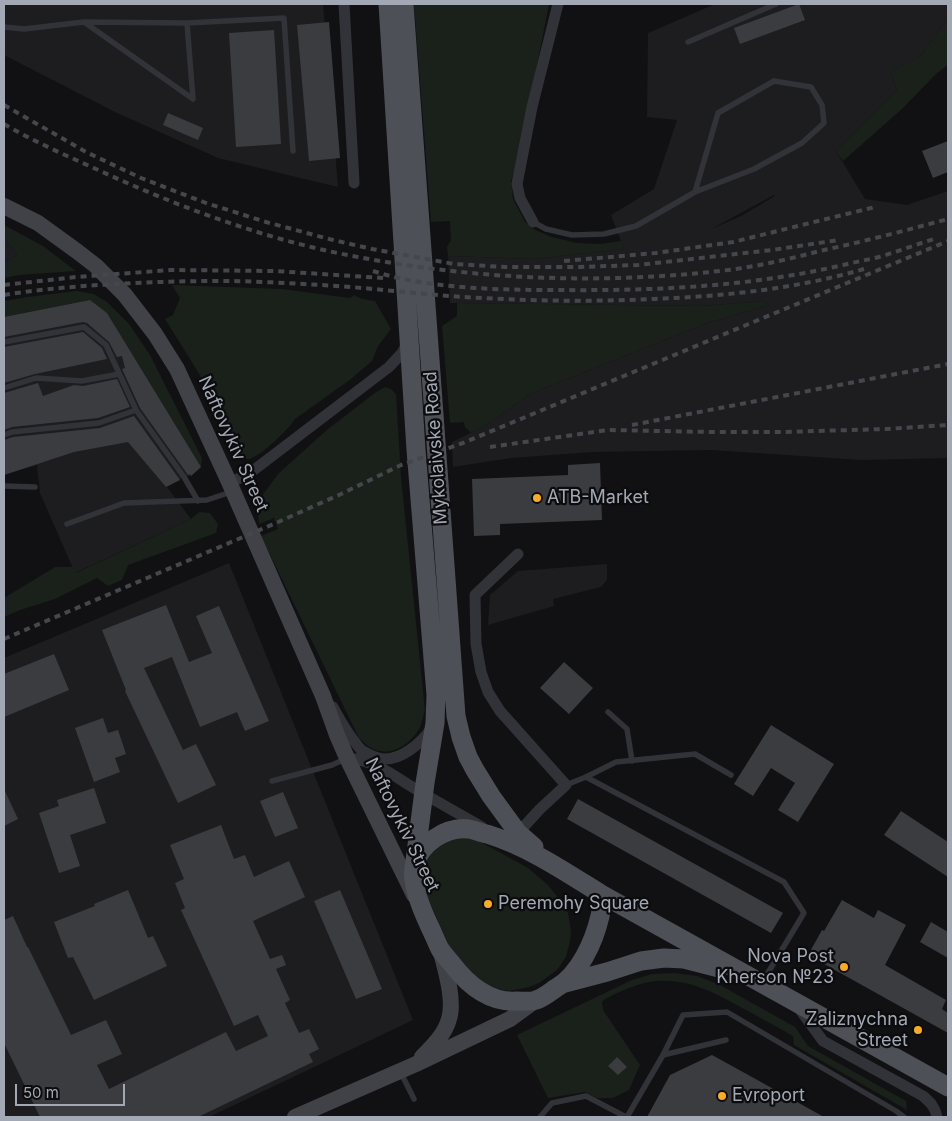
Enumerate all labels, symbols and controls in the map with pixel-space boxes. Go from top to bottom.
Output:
street label: Mykolaivske Road [420,371,452,525]
street label: Naftovykiv Street [193,373,273,515]
place label: ATB-Market [547,487,649,509]
marker: ATB-Market [531,492,543,504]
street label: Naftovykiv Street [360,754,444,896]
place label: Peremohy Square [498,893,649,915]
marker: Peremohy Square [482,898,494,910]
place label: Nova Post Kherson №23 [716,946,834,989]
marker: Nova Post Kherson №23 [838,961,850,973]
place label: Zaliznychna Street [806,1009,908,1052]
marker: Zaliznychna Street [912,1024,924,1036]
scale bar [18,1074,128,1106]
text: 50 m [23,1083,59,1102]
place label: Evroport [732,1085,805,1107]
marker: Evroport [716,1090,728,1102]

